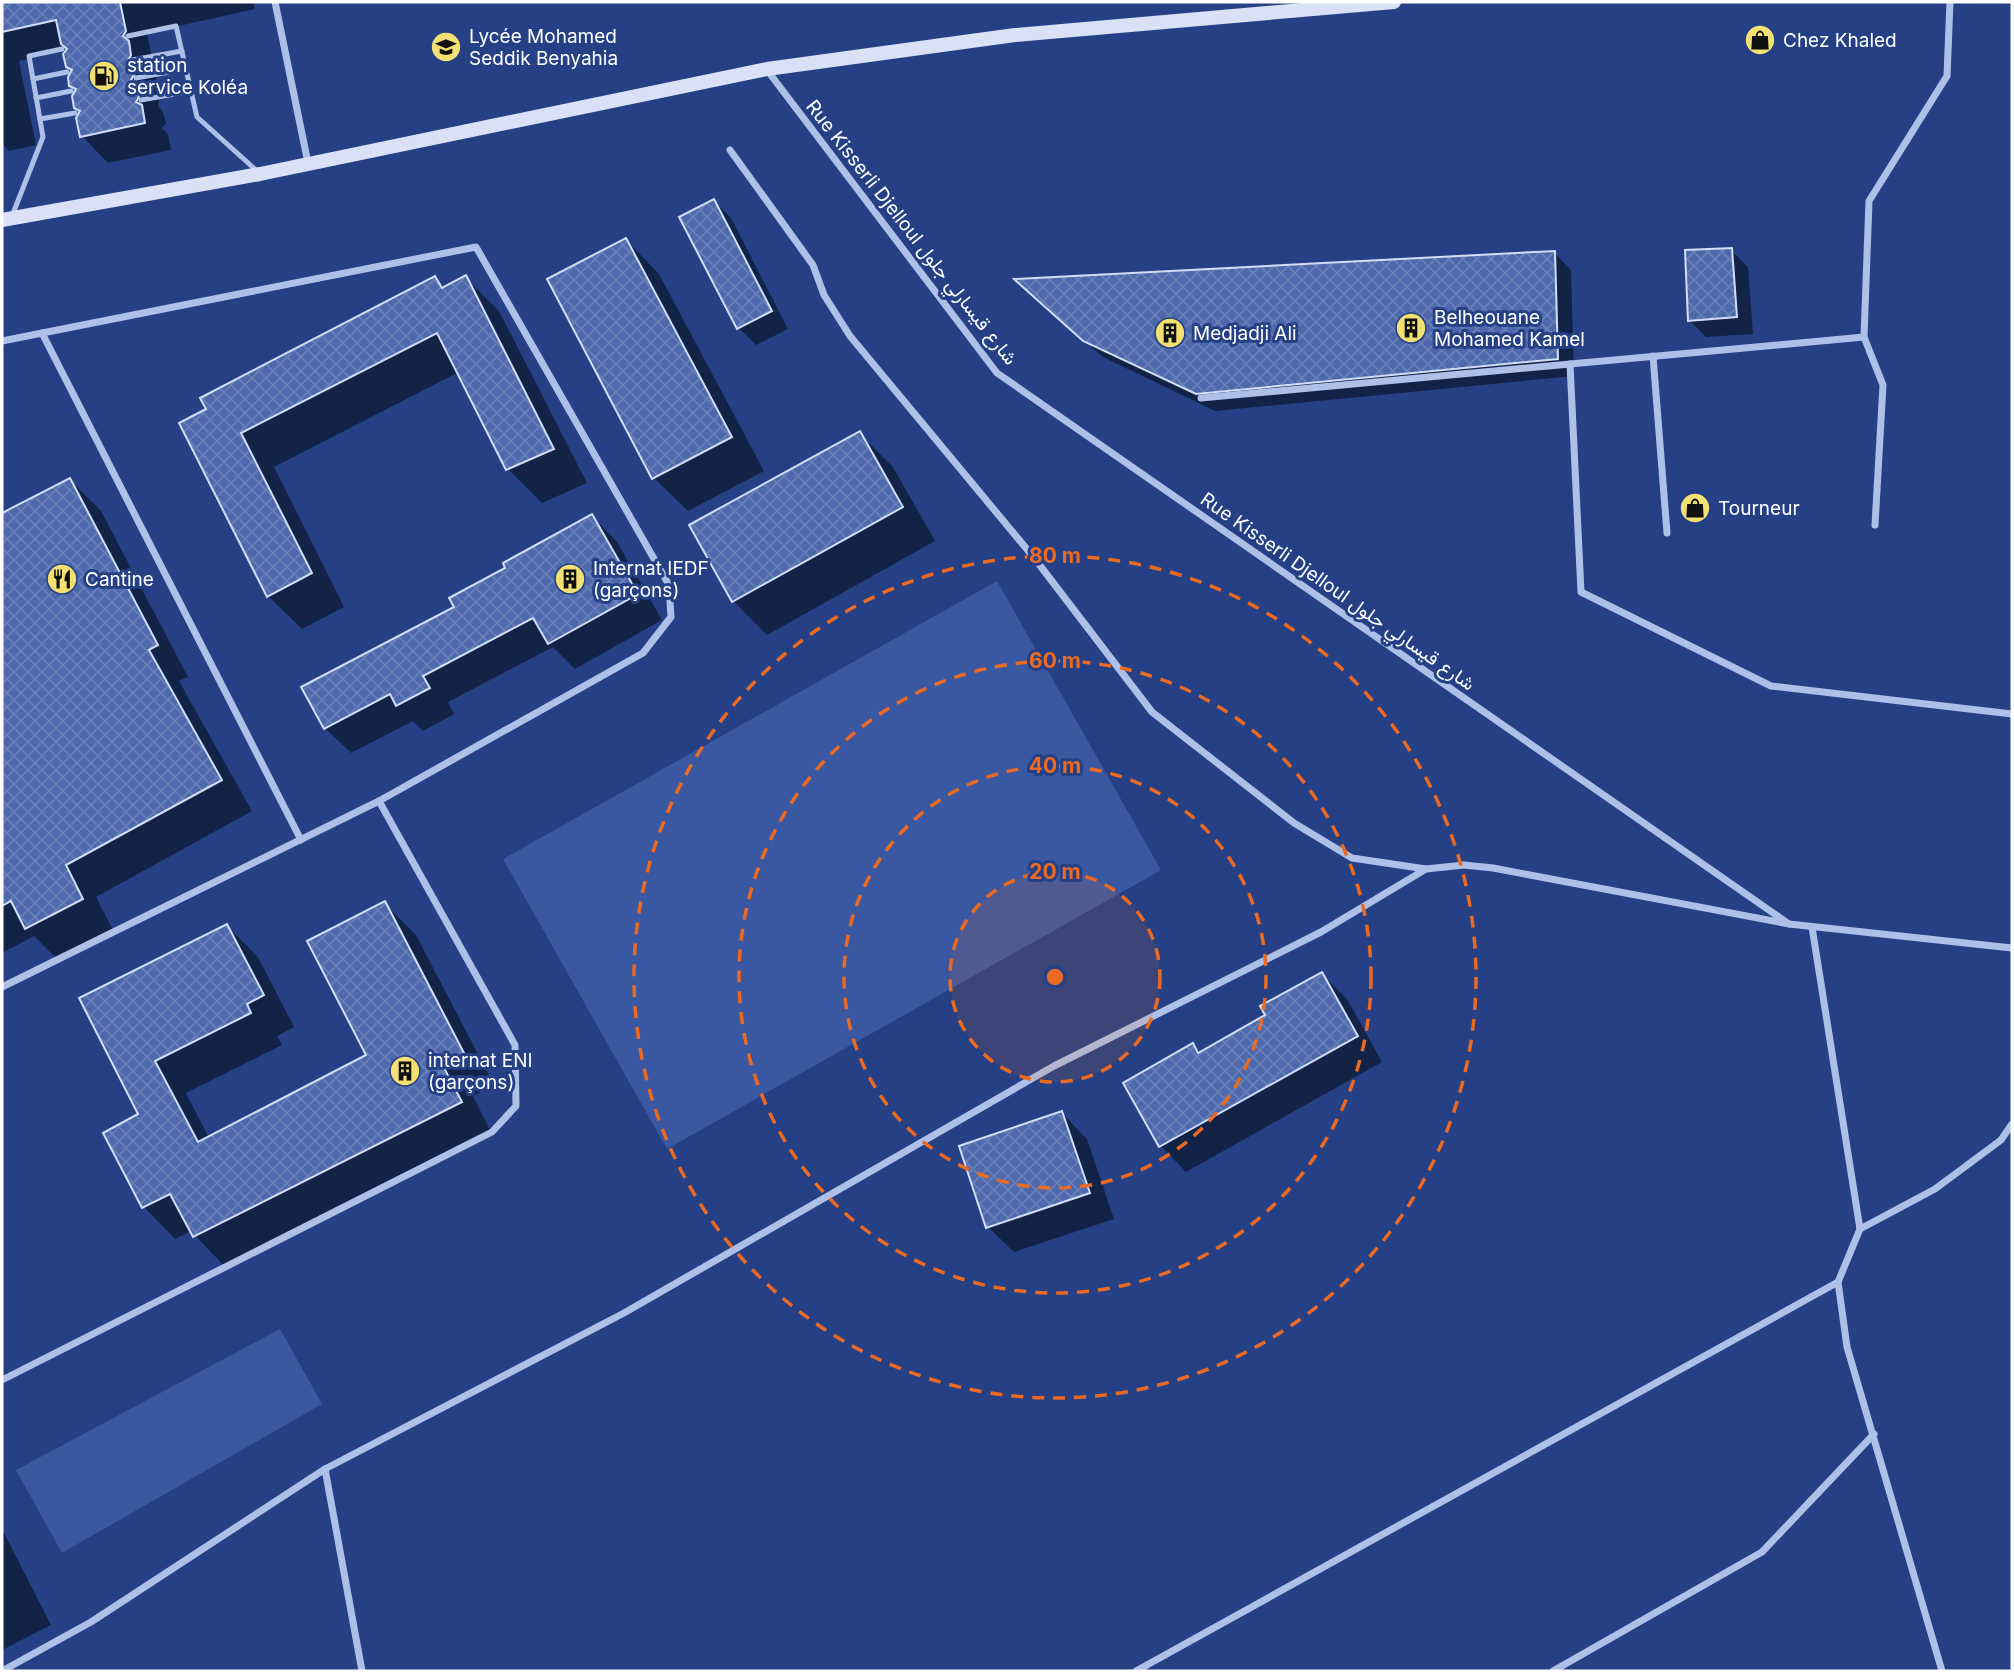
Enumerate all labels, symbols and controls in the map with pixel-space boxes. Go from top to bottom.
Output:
shop icon: Chez Khaled [1743,23,1777,57]
place label: Lycée Mohamed Seddik Benyahia [469,25,618,70]
place label: Chez Khaled [1783,29,1897,52]
school or university icon: Lycée Mohamed Seddik Benyahia [429,30,463,64]
place label: station service Koléa [127,54,248,99]
fuel station icon: station service Koléa [87,59,121,93]
street label: Rue Kisserli Djelloul شارع قيسارلي جلول [798,95,1022,372]
place label: Belheouane Mohamed Kamel [1434,306,1585,351]
building icon: Belheouane Mohamed Kamel [1394,311,1428,345]
building icon: Medjadji Ali [1153,316,1187,350]
place label: Medjadji Ali [1193,322,1297,345]
street label: Rue Kisserli Djelloul شارع قيسارلي جلول [1194,487,1479,699]
shop icon: Tourneur [1678,491,1712,525]
place label: Tourneur [1718,497,1800,520]
text: 80 m [1029,543,1081,568]
place label: Internat IEDF (garçons) [593,557,709,602]
restaurant icon: Cantine [45,562,79,596]
building icon: Internat IEDF (garçons) [553,562,587,596]
place label: Cantine [85,568,154,591]
text: 60 m [1029,648,1081,673]
text: 40 m [1029,753,1081,778]
text: 20 m [1029,859,1081,884]
centre of rings [1043,965,1067,989]
place label: internat ENI (garçons) [428,1049,533,1094]
building icon: internat ENI (garçons) [388,1054,422,1088]

